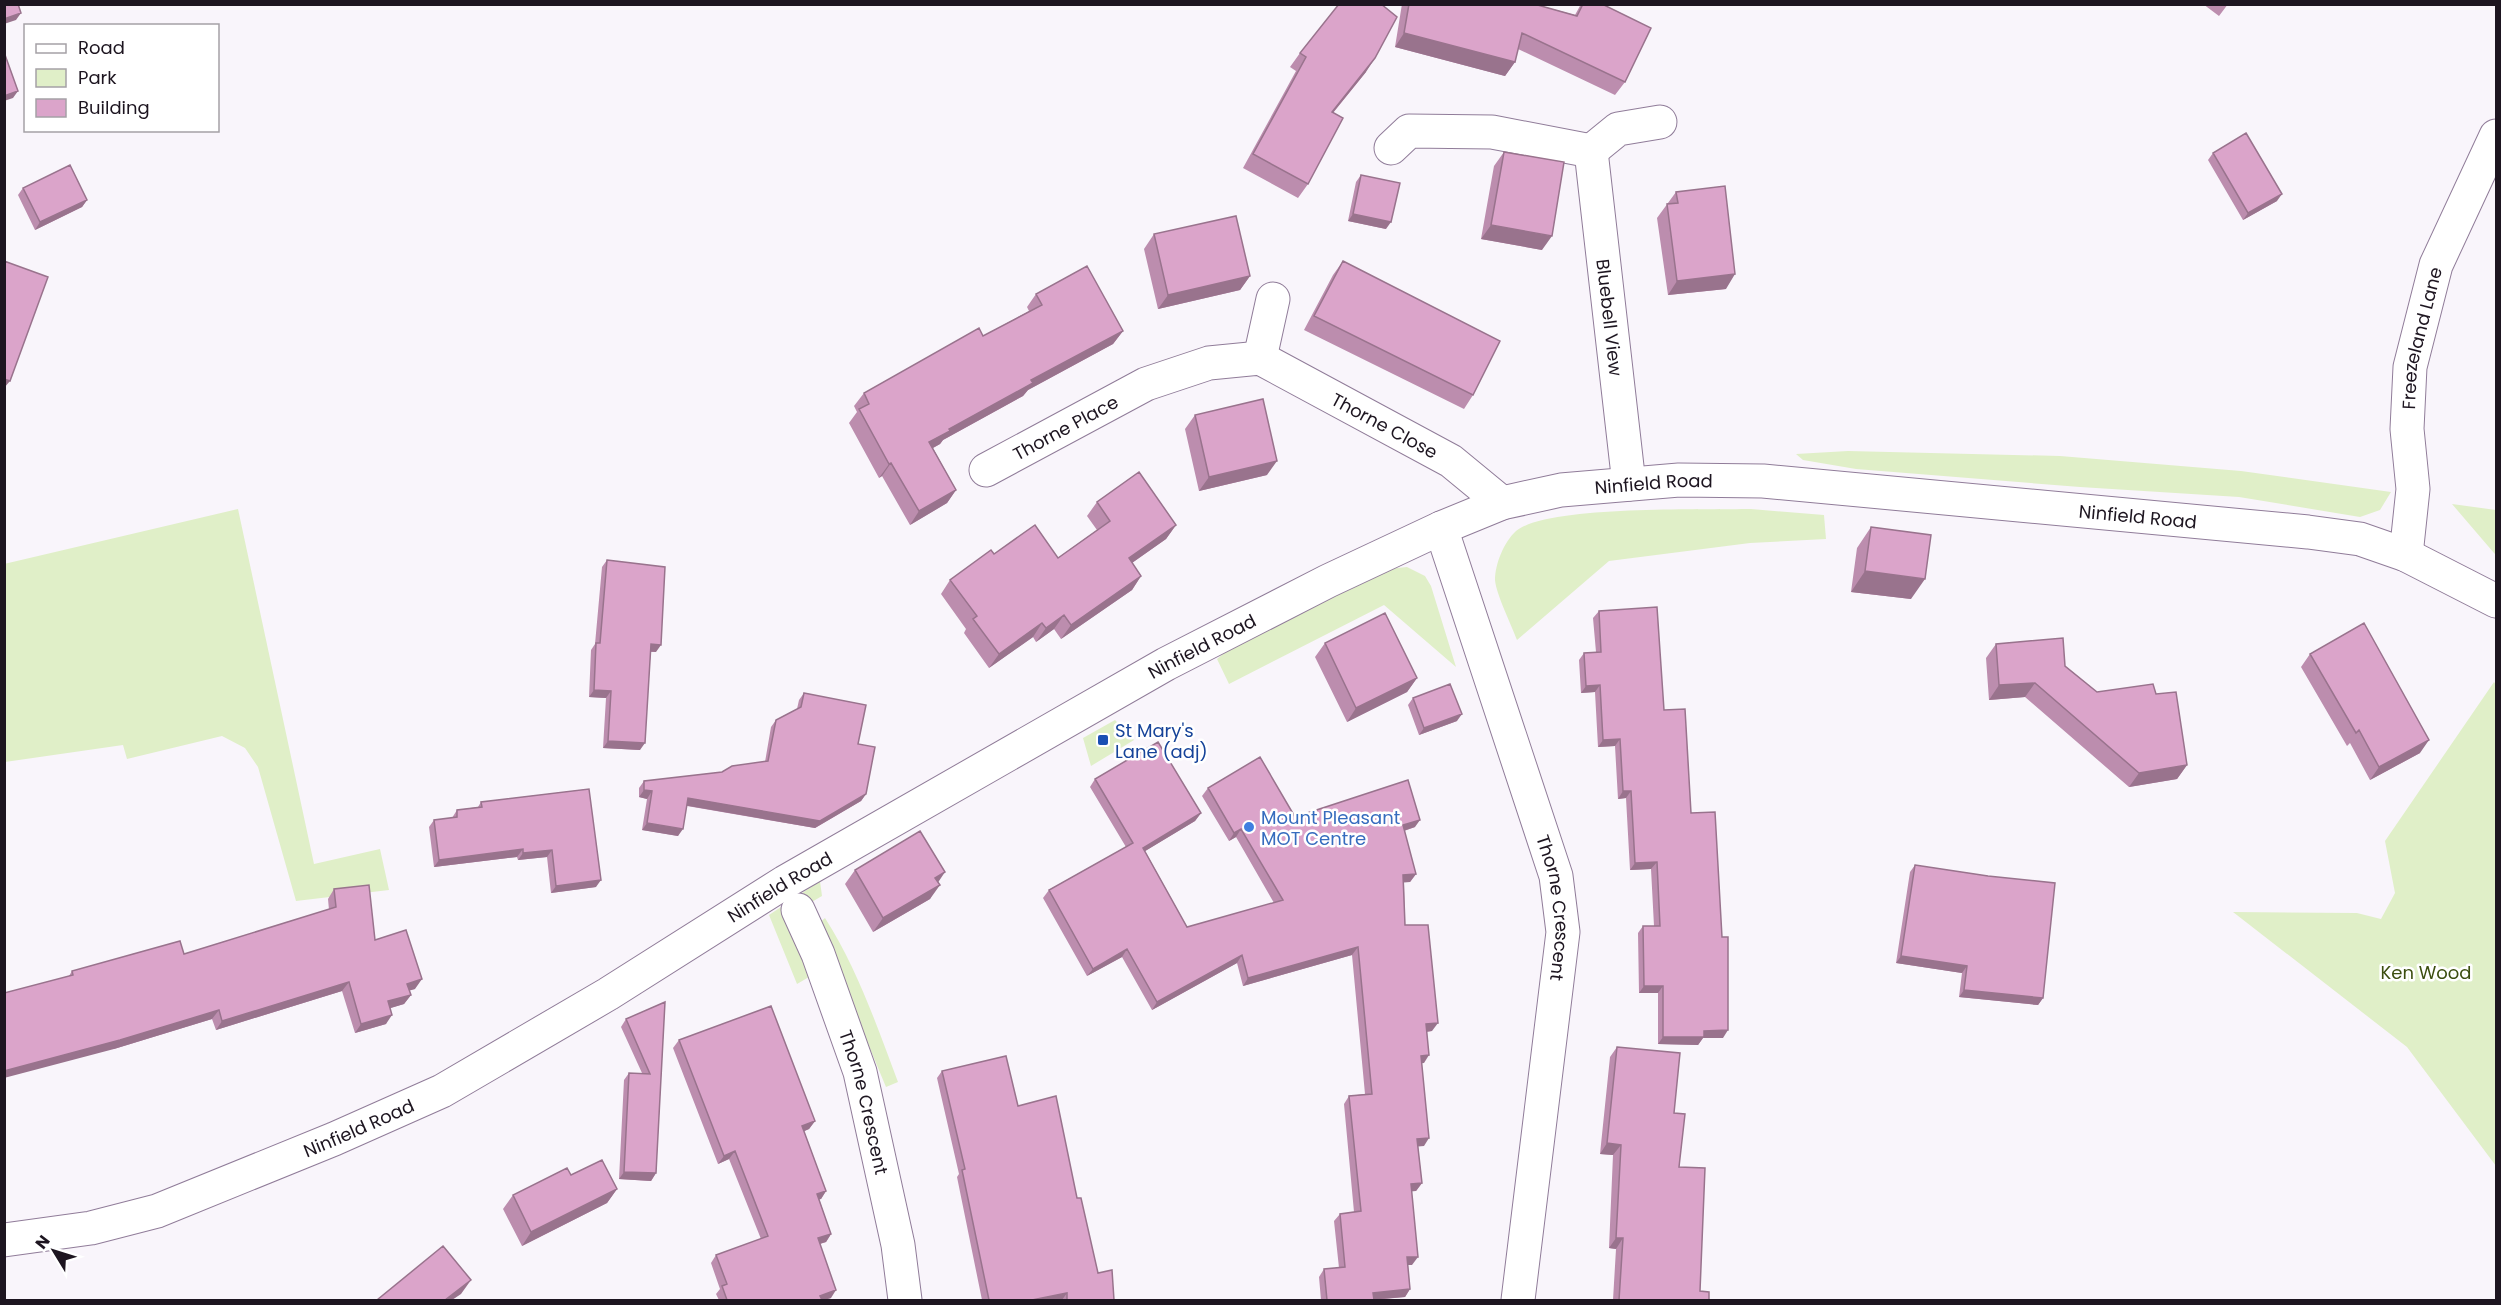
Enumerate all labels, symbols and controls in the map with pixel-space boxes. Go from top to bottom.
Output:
legend [24,24,219,132]
text: Road [78,35,125,60]
text: Park [78,65,117,90]
text: Building [78,95,150,120]
street label: Bluebell View [1591,257,1629,378]
street label: Freezeland Lane [2395,264,2448,410]
street label: Thorne Close [1327,386,1442,464]
street label: Thorne Place [1008,389,1122,466]
street label: Ninfield Road [1594,467,1713,500]
street label: Ninfield Road [2078,498,2198,534]
street label: Ninfield Road [1143,608,1260,684]
place label: St Mary's Lane (adj) [1115,718,1208,764]
marker: St Mary's Lane (adj) [1096,733,1110,747]
place label: Mount Pleasant MOT Centre [1261,805,1400,851]
marker: Mount Pleasant MOT Centre [1242,820,1256,834]
street label: Thorne Crescent [1531,832,1575,982]
street label: Ninfield Road [722,845,837,928]
park label: Ken Wood [2380,960,2472,985]
street label: Thorne Crescent [834,1027,895,1177]
street label: Ninfield Road [299,1093,418,1163]
north arrow [24,1221,84,1281]
text: N [30,1230,55,1254]

